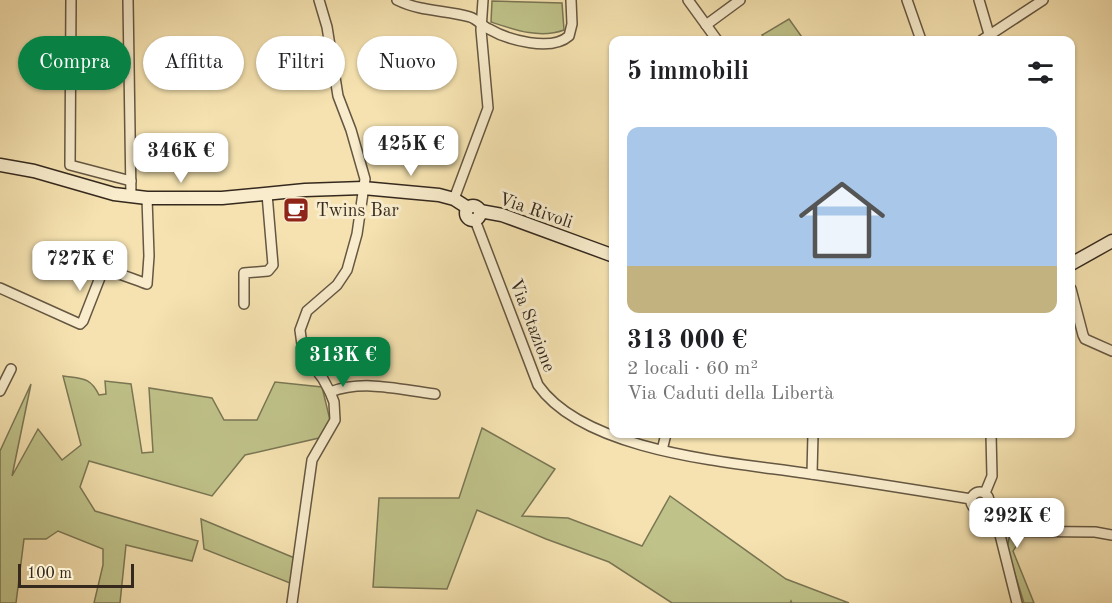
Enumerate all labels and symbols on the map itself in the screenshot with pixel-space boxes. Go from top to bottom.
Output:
pin: 425K € [362,126,460,177]
pin: 346K € [132,133,230,184]
street label: Via Rivoli [496,190,575,232]
cafe icon: Twins Bar [281,195,311,225]
place label: Twins Bar [316,202,400,220]
pin: 727K € [31,241,129,292]
street label: Via Stazione [506,276,558,374]
pin: 313K € [294,337,392,388]
pin: 292K € [968,498,1066,549]
scale bar [18,561,134,588]

